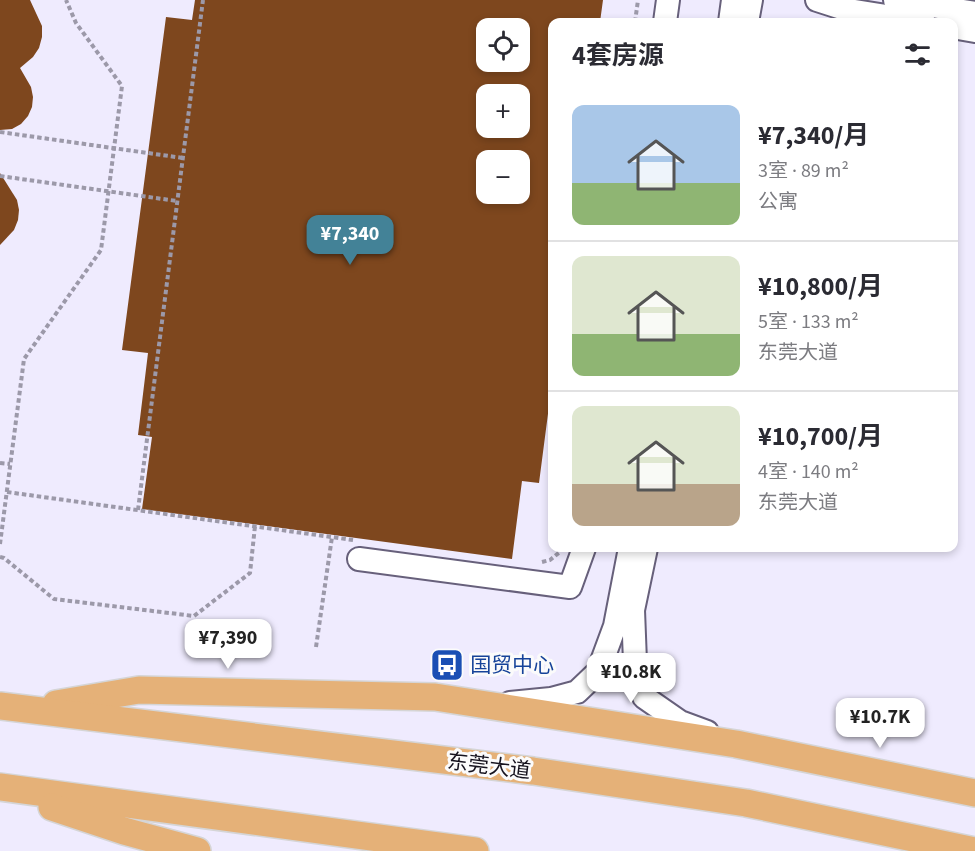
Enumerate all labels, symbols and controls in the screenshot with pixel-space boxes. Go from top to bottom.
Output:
map controls [476,18,530,204]
button: locate [476,18,530,72]
text: 4套房源 [572,37,664,74]
icon: filters [901,38,934,71]
button: + [476,84,530,138]
text: ¥7,340/月 [758,117,869,154]
icon: home [620,129,692,201]
button: − [476,150,530,204]
text: 3室 · 89 m² [758,157,849,185]
text: 公寓 [758,188,798,216]
pin: ¥7,340 [301,215,399,266]
text: ¥7,340 [321,220,379,248]
text: ¥10,800/月 [758,268,883,305]
icon: home [620,280,692,352]
text: 5室 · 133 m² [758,308,859,336]
text: 东莞大道 [758,339,838,367]
text: ¥10,700/月 [758,418,883,455]
icon: home [620,430,692,502]
text: 4室 · 140 m² [758,458,859,486]
text: 东莞大道 [758,489,838,517]
pin: ¥7,390 [179,619,277,670]
text: ¥7,390 [199,624,257,652]
bus stop icon: 国贸中心 [429,647,465,683]
place label: 国贸中心 [470,650,554,680]
pin: ¥10.8K [582,653,680,704]
text: ¥10.8K [601,658,661,686]
pin: ¥10.7K [831,698,929,749]
text: ¥10.7K [850,703,910,731]
street label: 东莞大道 [445,746,533,786]

